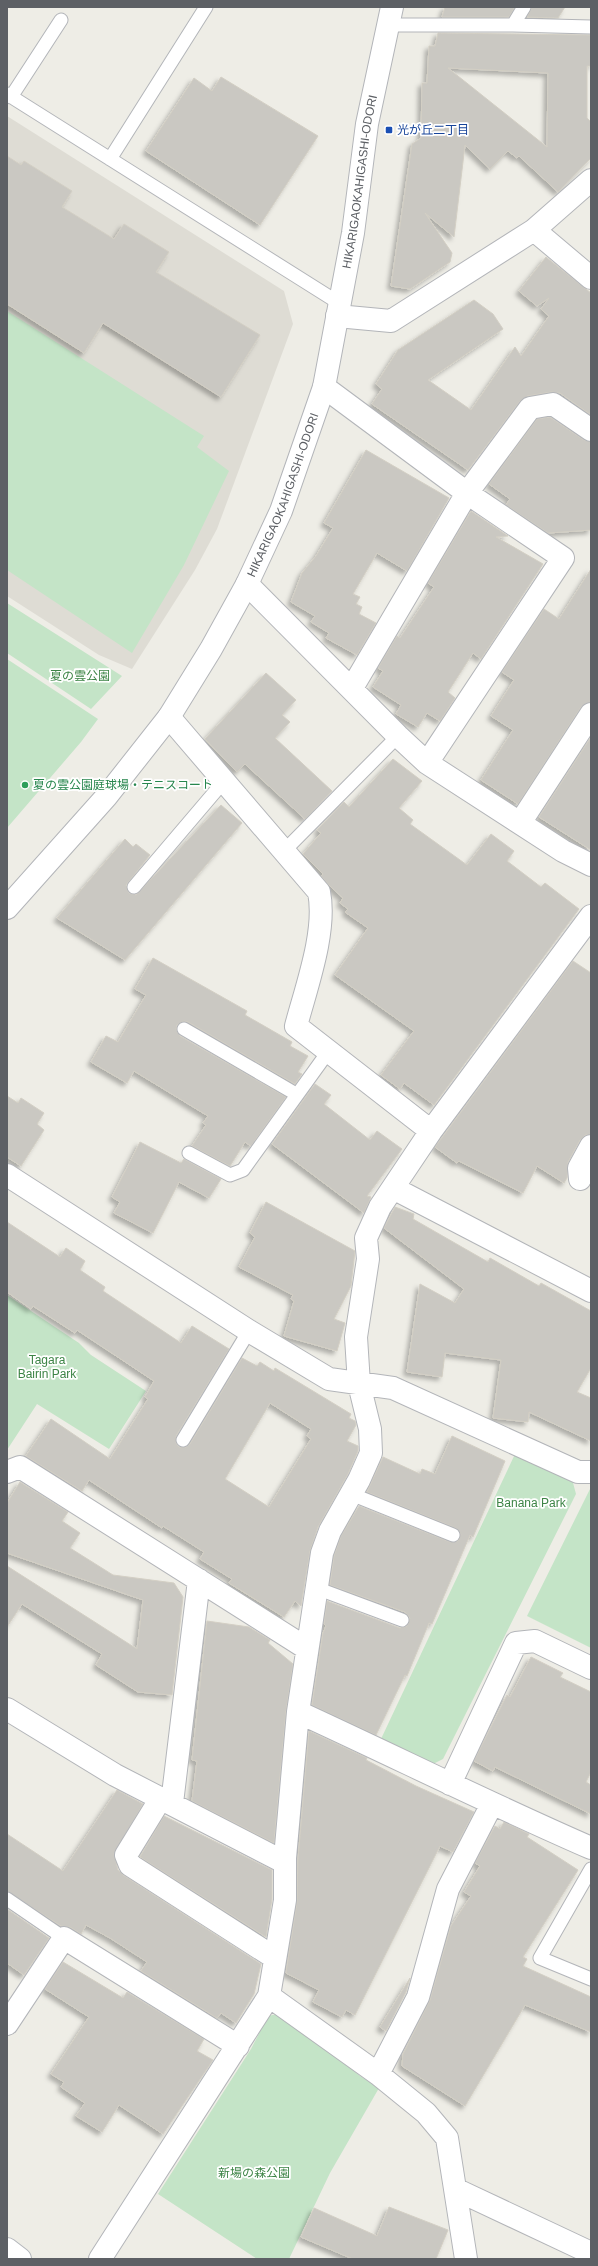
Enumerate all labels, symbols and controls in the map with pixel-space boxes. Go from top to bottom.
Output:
street label: HIKARIGAOKAHIGASHI-ODORI [339,94,380,270]
place label: 光が丘二丁目 [397,123,469,137]
marker: 光が丘二丁目 [384,125,394,135]
street label: HIKARIGAOKAHIGASHI-ODORI [244,411,322,579]
park label: 夏の雲公園 [50,669,110,683]
place label: 夏の雲公園庭球場・テニスコート [33,778,213,792]
marker: 夏の雲公園庭球場・テニスコート [20,780,30,790]
park label: Tagara Bairin Park [18,1353,77,1381]
park label: Banana Park [496,1496,567,1510]
park label: 新場の森公園 [218,2166,290,2180]

